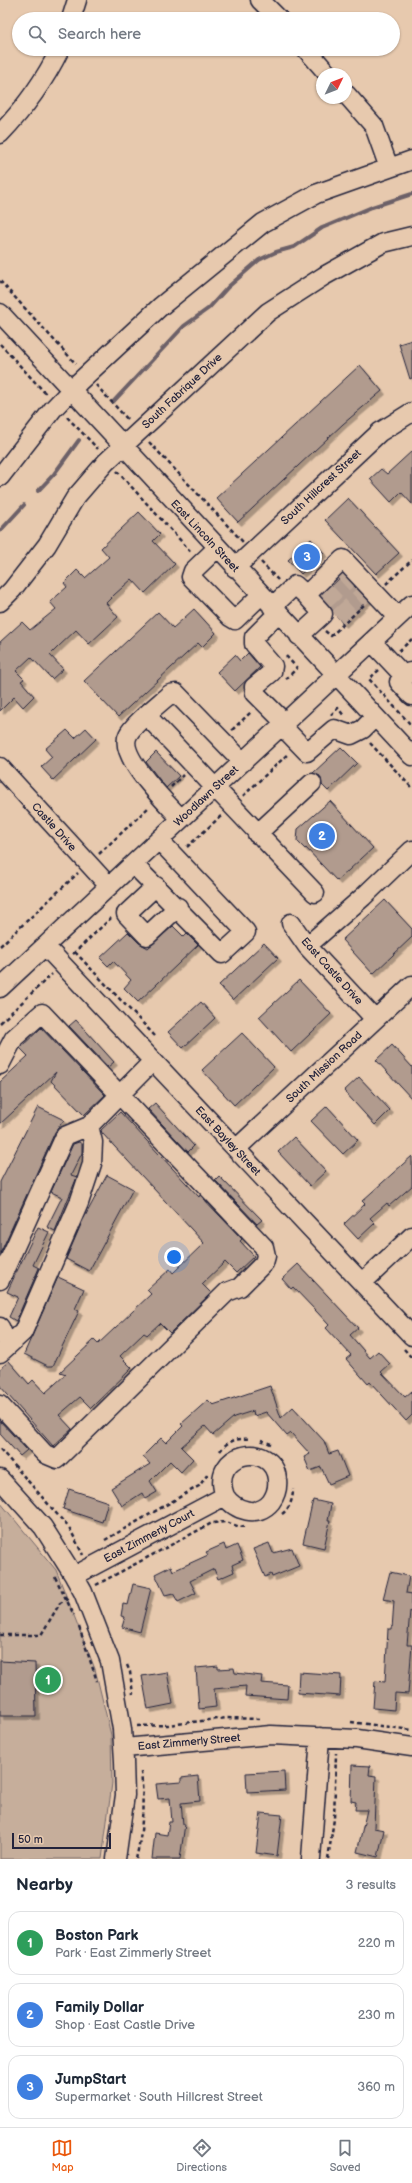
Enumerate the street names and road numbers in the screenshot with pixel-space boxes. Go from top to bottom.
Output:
street label: South Fabrique Drive [139,350,225,431]
street label: South Hillcrest Street [278,446,364,527]
street label: East Lincoln Street [168,497,242,575]
street label: Woodlawn Street [171,762,241,829]
street label: Castle Drive [29,800,79,854]
street label: East Castle Drive [298,935,366,1008]
street label: South Mission Road [283,1029,365,1105]
street label: East Bayley Street [193,1104,264,1179]
street label: East Zimmerly Court [102,1506,197,1565]
street label: East Zimmerly Street [137,1731,241,1753]

